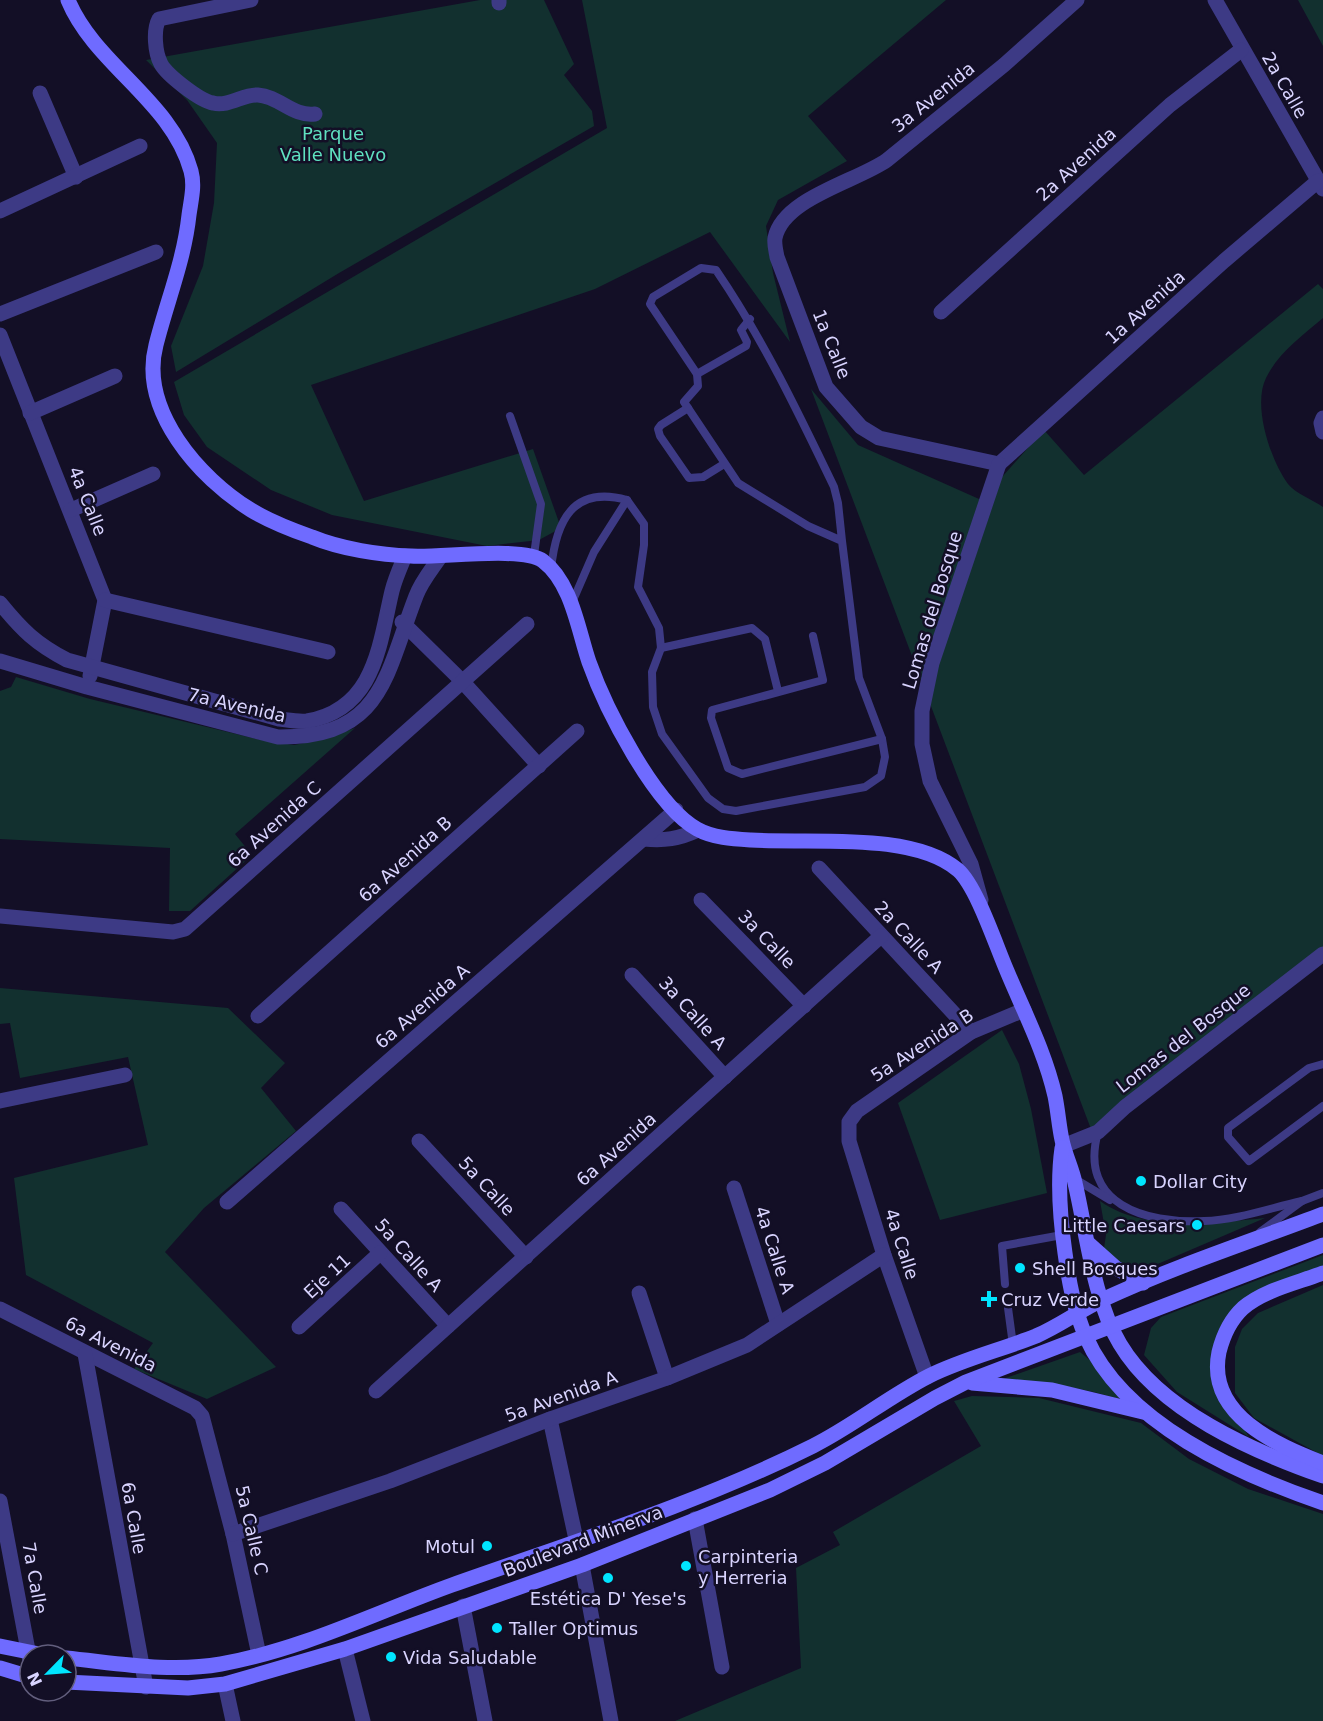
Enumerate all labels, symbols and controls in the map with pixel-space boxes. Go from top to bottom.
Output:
street label: 2a Calle [1258,48,1312,122]
street label: 3a Avenida [888,57,978,137]
park label: Parque Valle Nuevo [280,123,386,165]
street label: 2a Avenida [1032,123,1120,205]
street label: 1a Avenida [1101,266,1189,348]
street label: 1a Calle [809,306,855,382]
street label: 4a Calle [65,463,111,539]
street label: Lomas del Bosque [898,528,966,692]
street label: 7a Avenida [186,684,288,726]
street label: 6a Avenida C [223,777,325,871]
street label: 6a Avenida B [354,812,456,906]
street label: 2a Calle A [870,897,948,978]
street label: 3a Calle [734,905,800,973]
street label: 6a Avenida A [371,959,474,1053]
street label: 3a Calle A [655,972,732,1054]
street label: Lomas del Bosque [1112,979,1254,1097]
street label: 5a Avenida B [867,1004,977,1086]
street label: 6a Avenida [572,1108,660,1190]
street label: 5a Calle [454,1152,520,1220]
place label: Dollar City [1153,1171,1248,1192]
marker: Dollar City [1134,1174,1148,1188]
street label: 4a Calle A [751,1204,799,1297]
street label: 4a Calle [881,1206,923,1282]
street label: 5a Calle A [371,1214,448,1296]
place label: Little Caesars [1062,1215,1185,1236]
marker: Little Caesars [1190,1218,1204,1232]
street label: Eje 11 [299,1249,355,1303]
place label: Shell Bosques [1032,1258,1158,1279]
marker: Shell Bosques [1013,1261,1027,1275]
place label: Cruz Verde [1001,1289,1099,1310]
marker: Cruz Verde [982,1292,996,1306]
street label: 6a Avenida [62,1312,160,1376]
street label: 5a Avenida A [502,1366,621,1426]
street label: 6a Calle [117,1480,151,1556]
street label: 5a Calle C [232,1483,272,1577]
street label: Boulevard Minerva [500,1501,666,1581]
place label: Motul [425,1536,475,1557]
marker: Motul [480,1539,494,1553]
street label: 7a Calle [18,1540,52,1616]
place label: Carpinteria y Herreria [698,1546,798,1588]
marker: Carpinteria y Herreria [679,1559,693,1573]
marker: Estética D' Yese's [601,1571,615,1585]
place label: Estética D' Yese's [530,1588,686,1609]
place label: Taller Optimus [508,1618,638,1639]
marker: Taller Optimus [490,1621,504,1635]
north arrow [18,1643,78,1703]
place label: Vida Saludable [403,1647,537,1668]
marker: Vida Saludable [384,1650,398,1664]
text: N [23,1669,46,1689]

